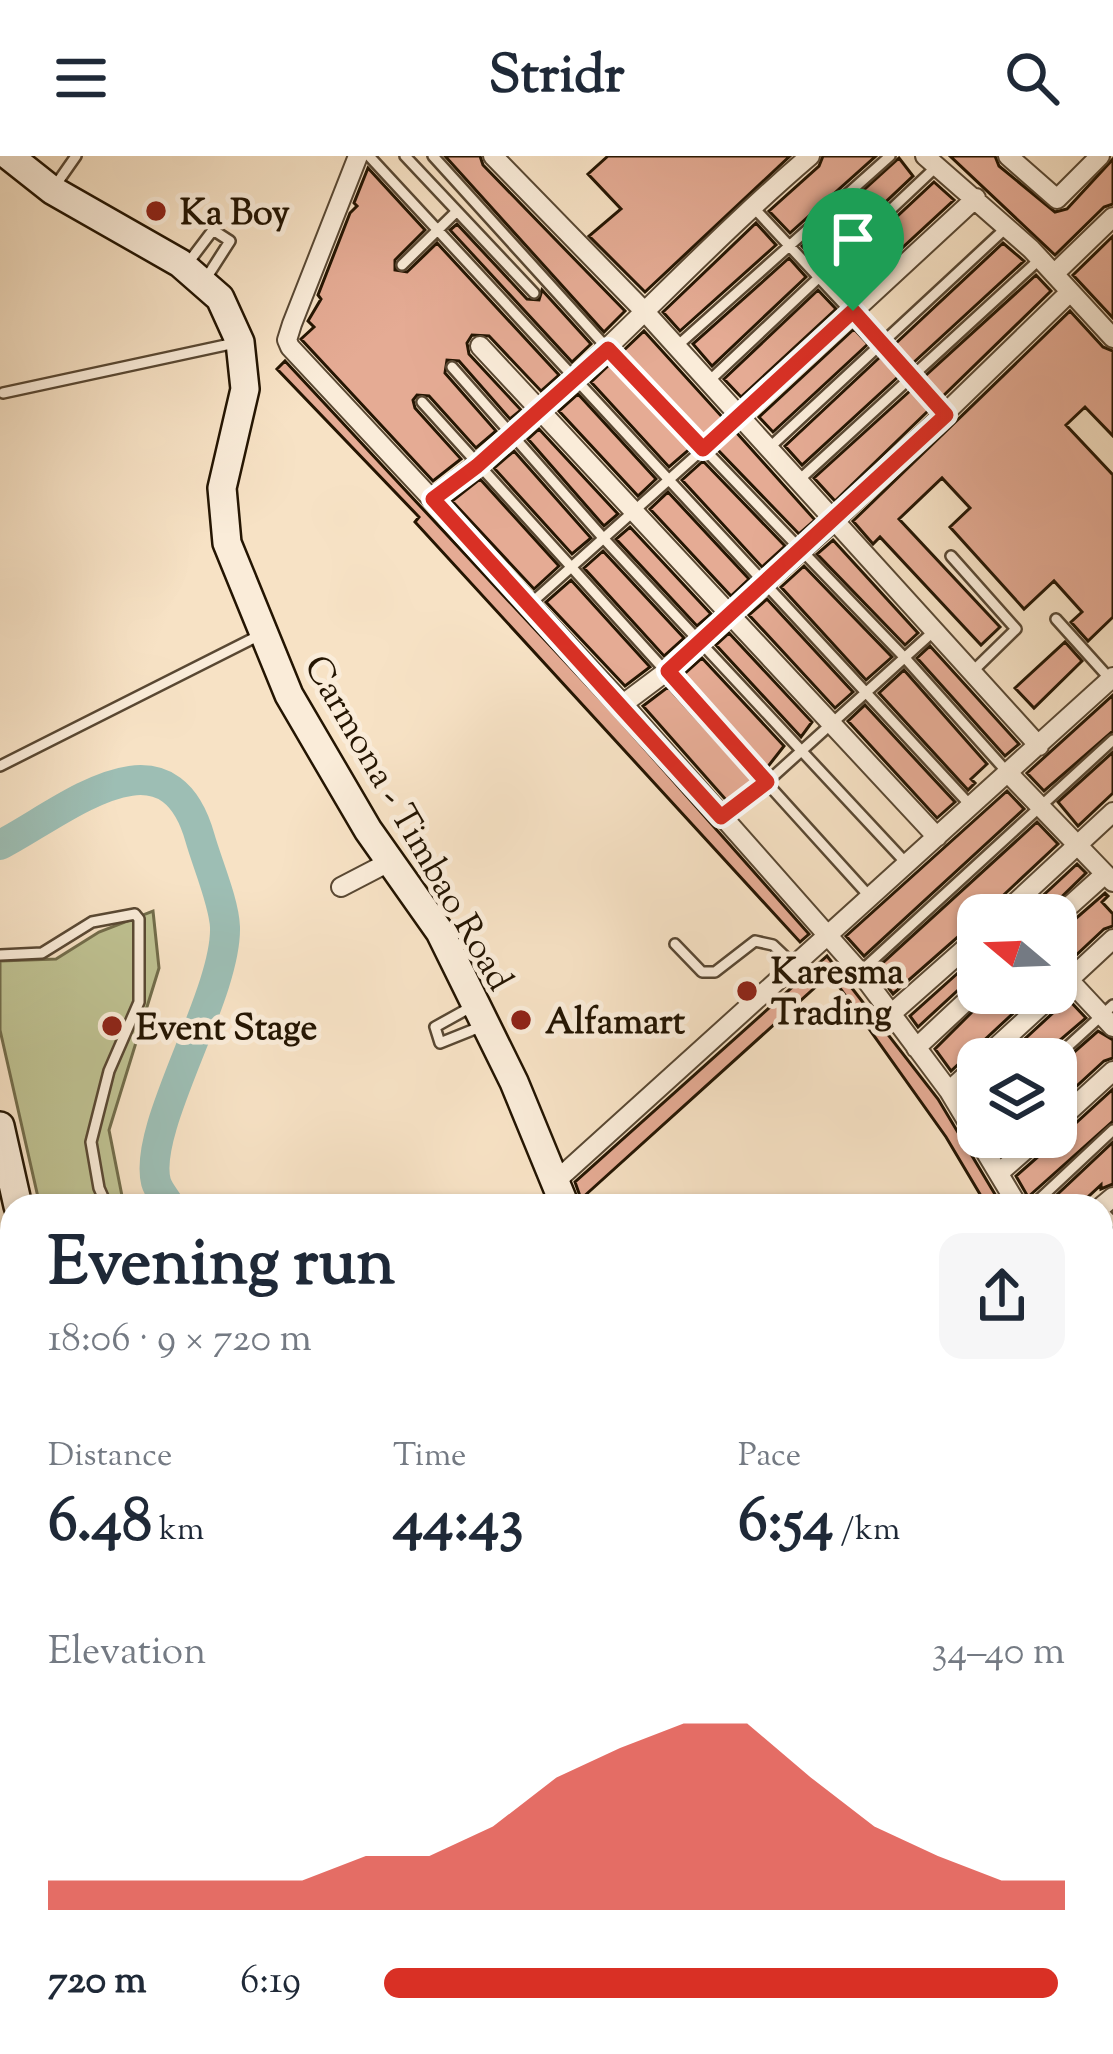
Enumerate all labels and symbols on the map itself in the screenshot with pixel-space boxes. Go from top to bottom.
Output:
pin [802,188,904,311]
place label: Ka Boy [180,189,290,241]
marker: Ka Boy [143,198,169,224]
street label: Carmona - Timbao Road [289,646,524,1002]
north arrow [957,894,1077,1014]
place label: Karesma Trading [771,948,904,1041]
marker: Karesma Trading [734,978,760,1004]
place label: Alfamart [545,998,686,1050]
place label: Event Stage [136,1004,317,1056]
marker: Alfamart [508,1007,534,1033]
marker: Event Stage [99,1013,125,1039]

